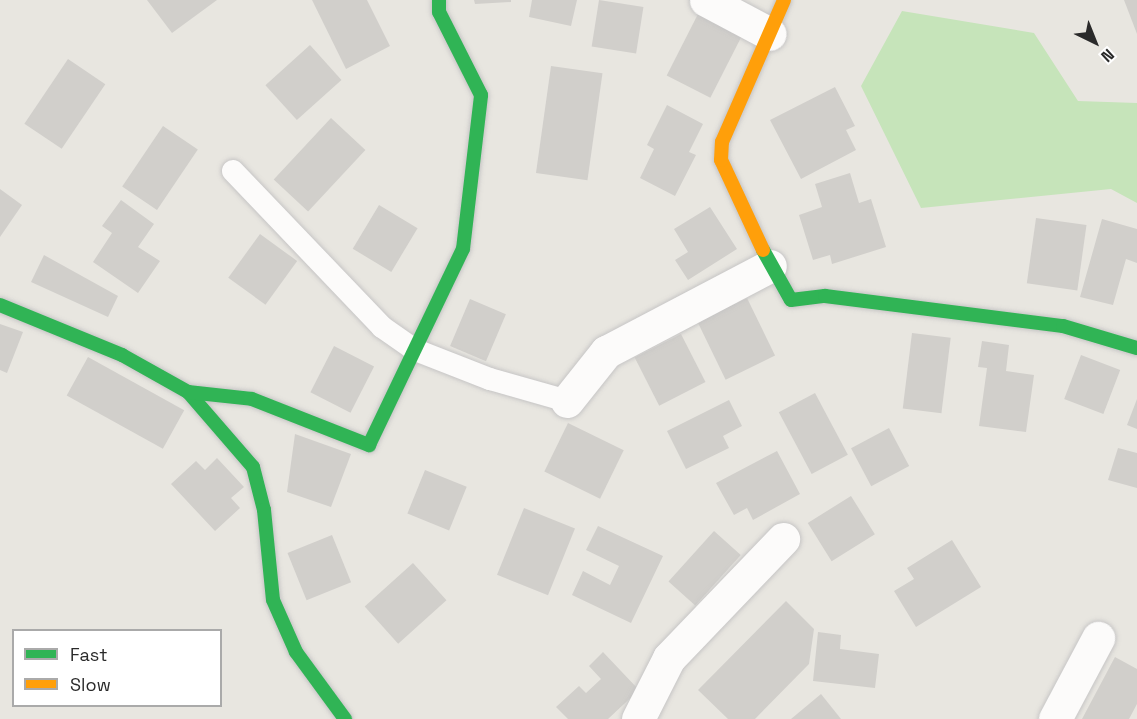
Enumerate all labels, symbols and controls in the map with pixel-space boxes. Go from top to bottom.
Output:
north arrow [1065,12,1125,72]
text: N [1097,44,1119,67]
legend [12,629,222,707]
text: Fast [70,643,107,666]
text: Slow [70,673,111,696]

